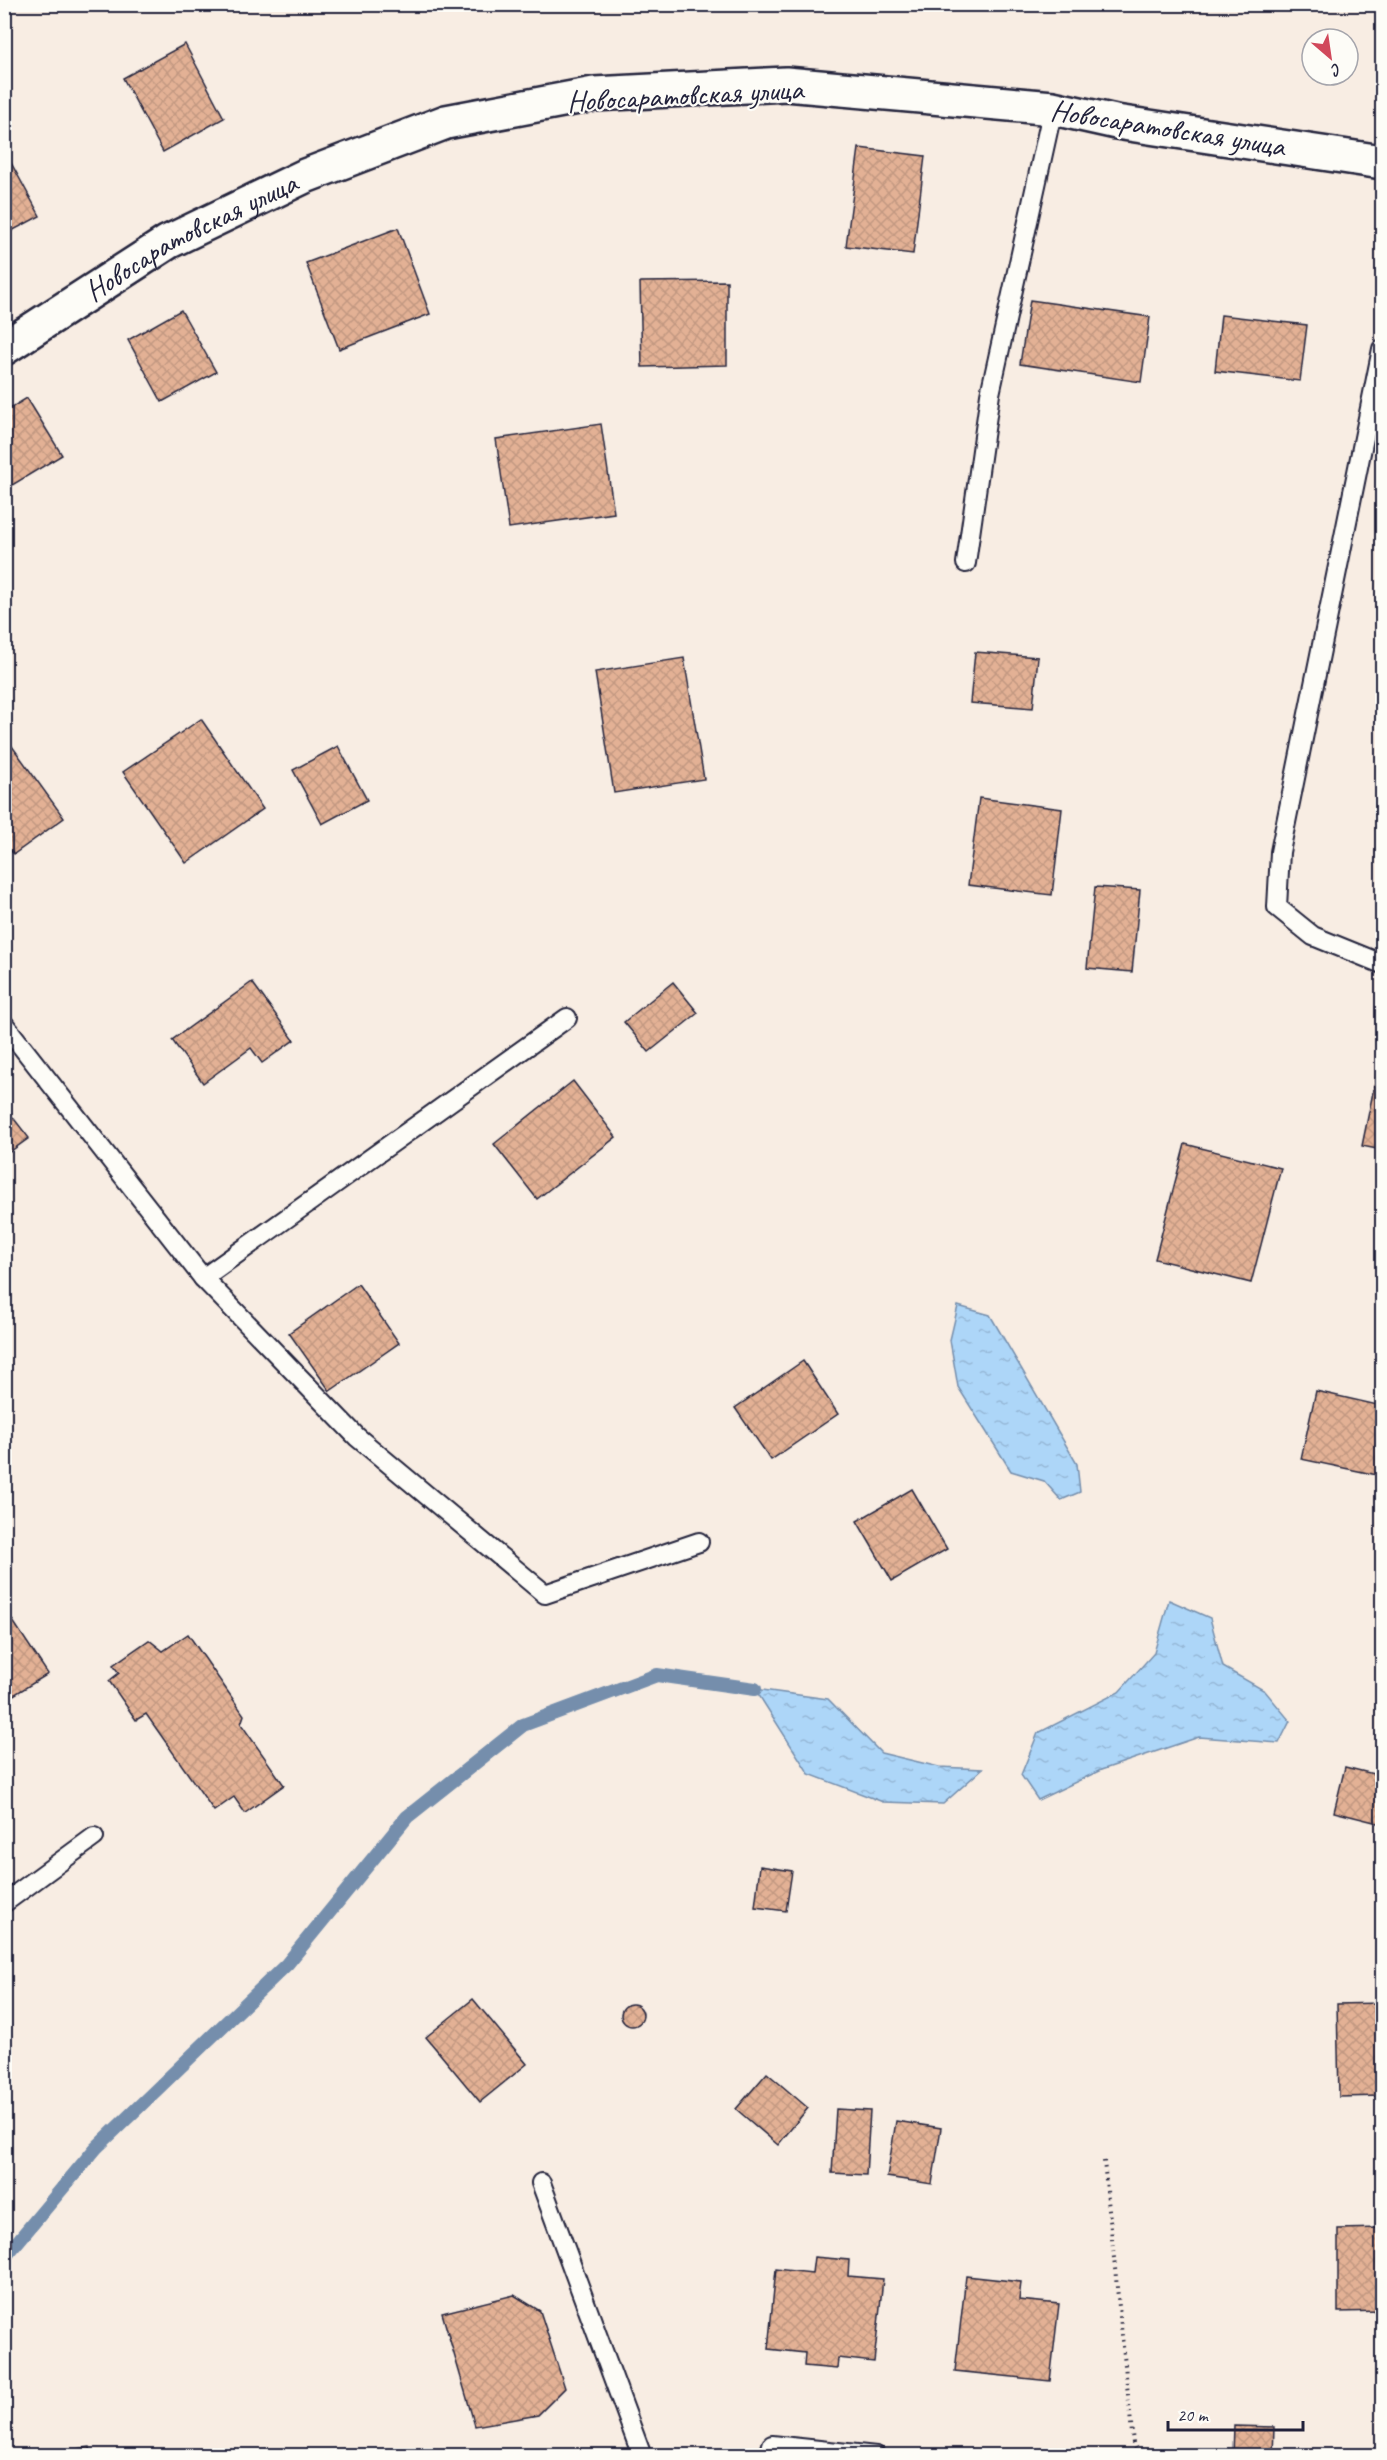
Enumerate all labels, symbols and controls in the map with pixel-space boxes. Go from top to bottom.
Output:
north arrow [1300,27,1360,87]
text: С [1327,59,1345,81]
street label: Новосаратовская улица [566,70,806,120]
street label: Новосаратовская улица [1048,91,1290,166]
street label: Новосаратовская улица [77,163,305,310]
scale bar [1168,2394,1303,2432]
text: 20 m [1177,2404,1210,2426]

